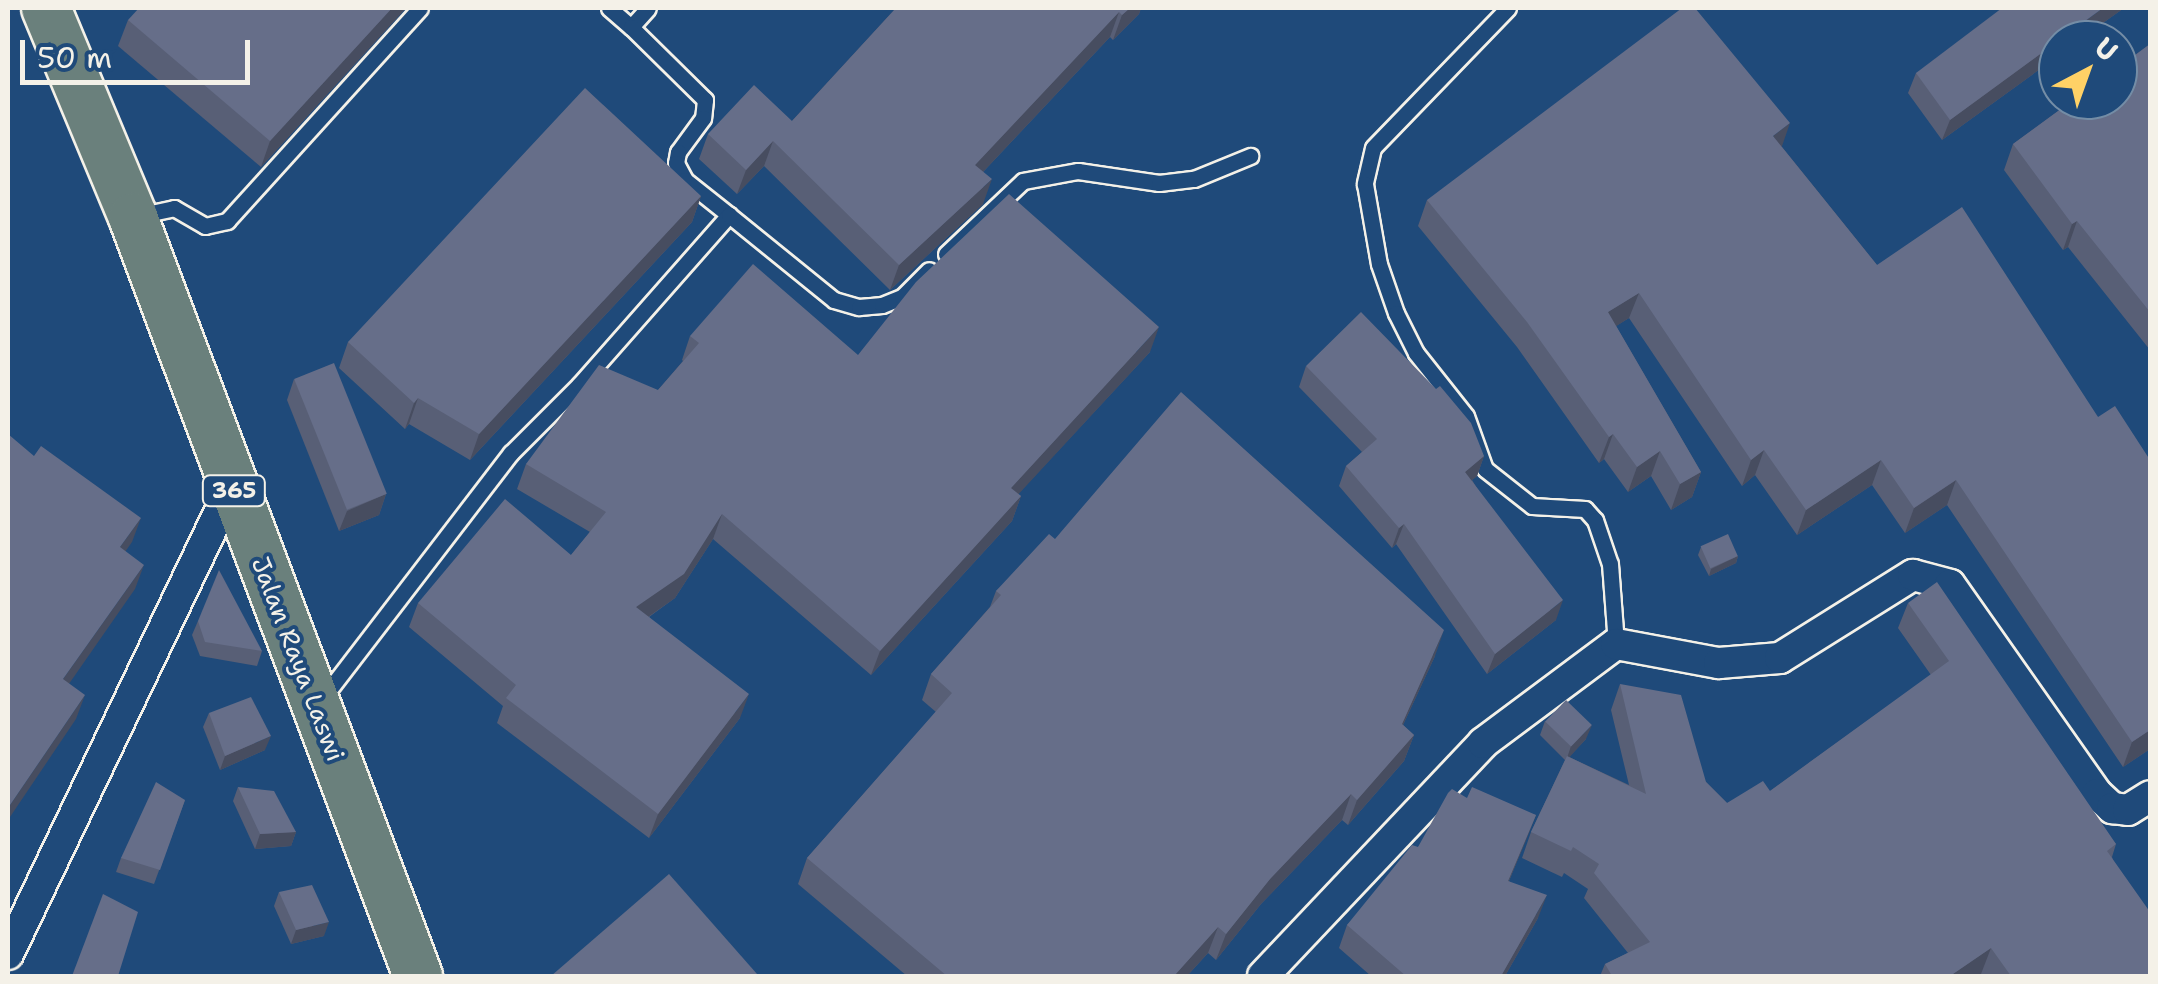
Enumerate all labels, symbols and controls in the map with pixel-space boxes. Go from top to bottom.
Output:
scale bar [25,20,255,82]
north arrow [2038,20,2138,120]
text: U [2087,28,2126,69]
text: 50 m [37,37,112,78]
road number: 365 [202,474,266,508]
street label: Jalan Raya Laswi [245,553,351,765]

